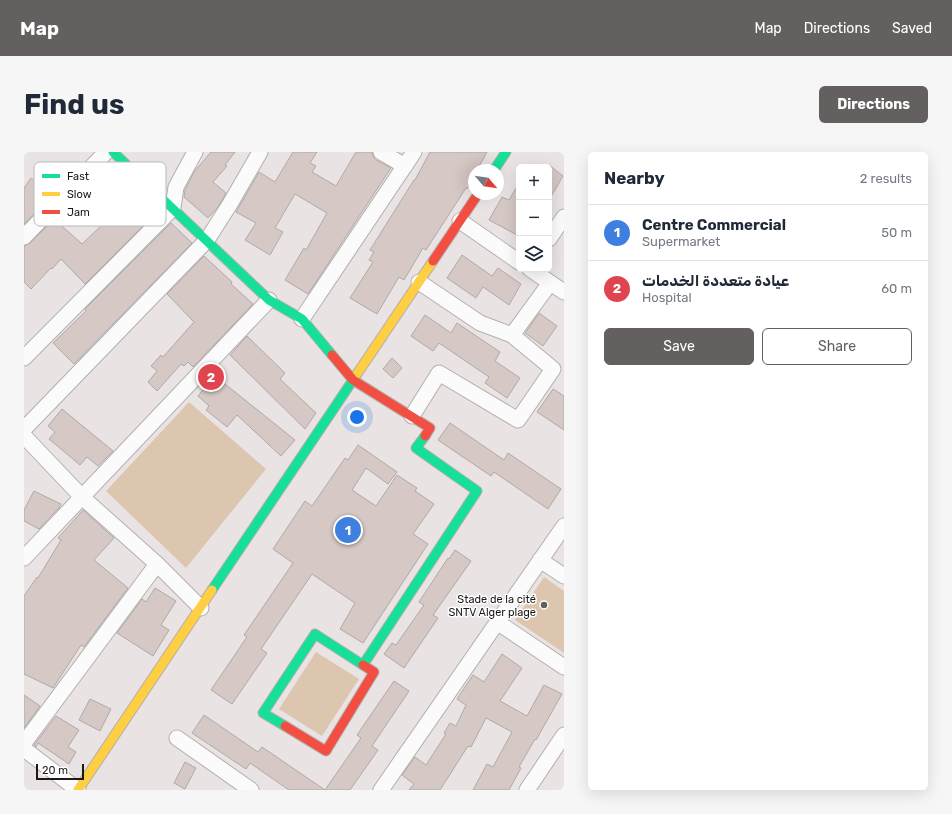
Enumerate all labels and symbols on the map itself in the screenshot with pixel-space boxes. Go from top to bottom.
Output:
legend [34,162,166,226]
north arrow [468,164,504,200]
text: Fast [67,170,90,183]
text: Slow [67,188,92,201]
text: Jam [67,206,90,219]
pin: 2 [198,362,224,392]
your location [347,407,367,427]
pin: 1 [335,515,361,545]
place label: Stade de la cité SNTV Alger plage [448,593,536,619]
marker: Stade de la cité SNTV Alger plage [539,600,549,610]
scale bar [36,762,84,781]

